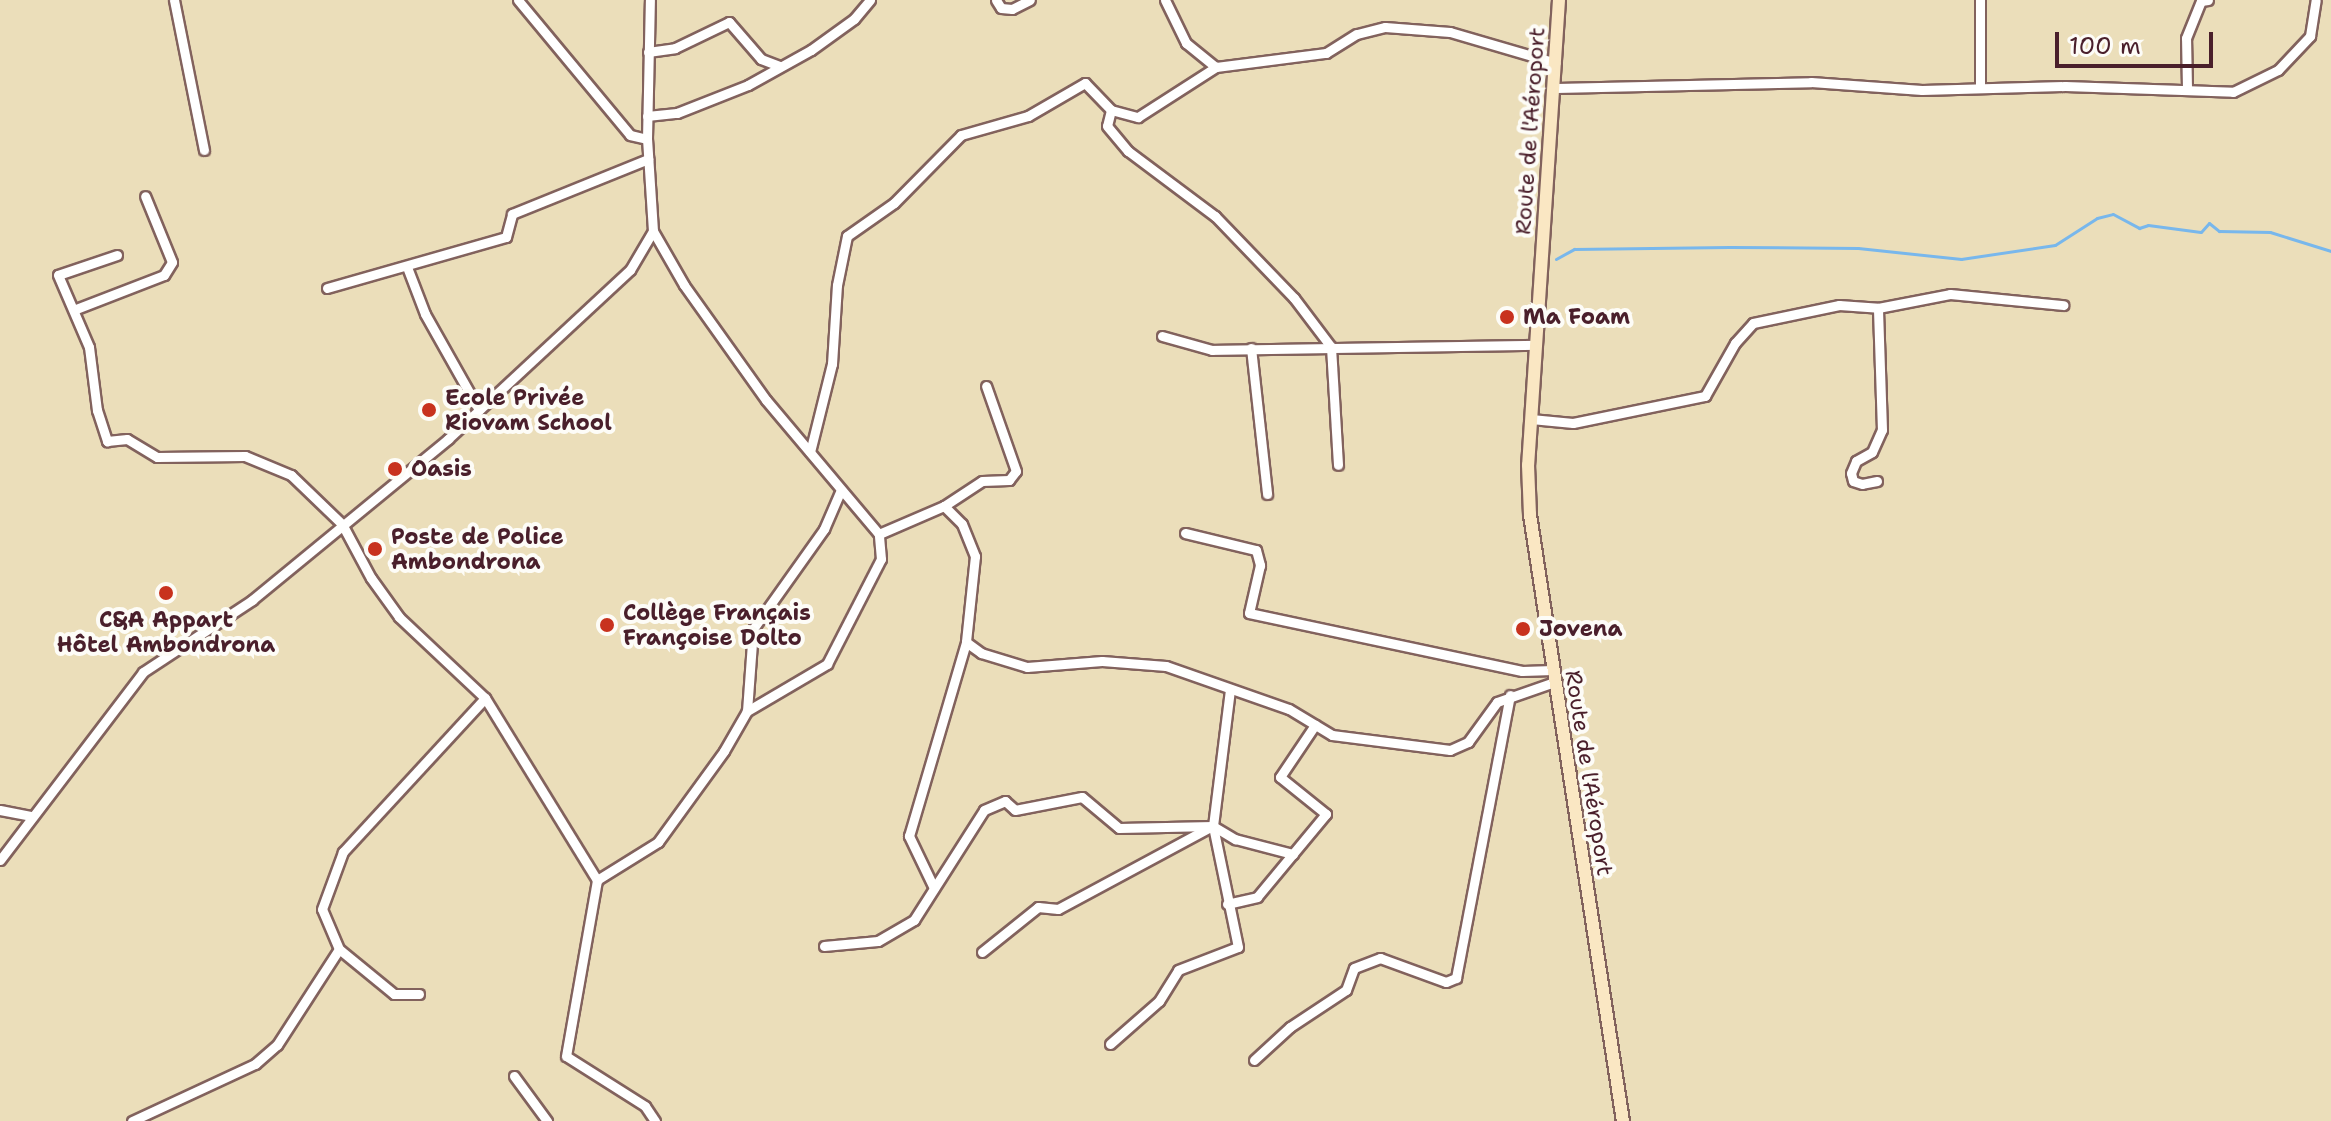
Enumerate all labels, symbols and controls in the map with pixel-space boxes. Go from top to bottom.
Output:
scale bar [2059,16,2217,66]
street label: Route de l'Aéroport [1510,26,1550,236]
text: 100 m [2069,30,2141,62]
place label: Ma Foam [1523,304,1630,330]
marker: Ma Foam [1498,308,1516,326]
place label: Ecole Privée Riovam School [445,384,612,436]
marker: Ecole Privée Riovam School [420,401,438,419]
place label: Oasis [411,456,472,482]
marker: Oasis [386,460,404,478]
place label: Poste de Police Ambondrona [391,523,564,574]
marker: Poste de Police Ambondrona [366,540,384,558]
marker: C&A Appart Hôtel Ambondrona [157,584,175,602]
place label: Collège Français Françoise Dolto [623,599,811,650]
place label: C&A Appart Hôtel Ambondrona [57,606,275,658]
marker: Collège Français Françoise Dolto [598,616,616,634]
place label: Jovena [1539,616,1622,642]
marker: Jovena [1514,620,1532,638]
street label: Route de l'Aéroport [1560,668,1618,878]

